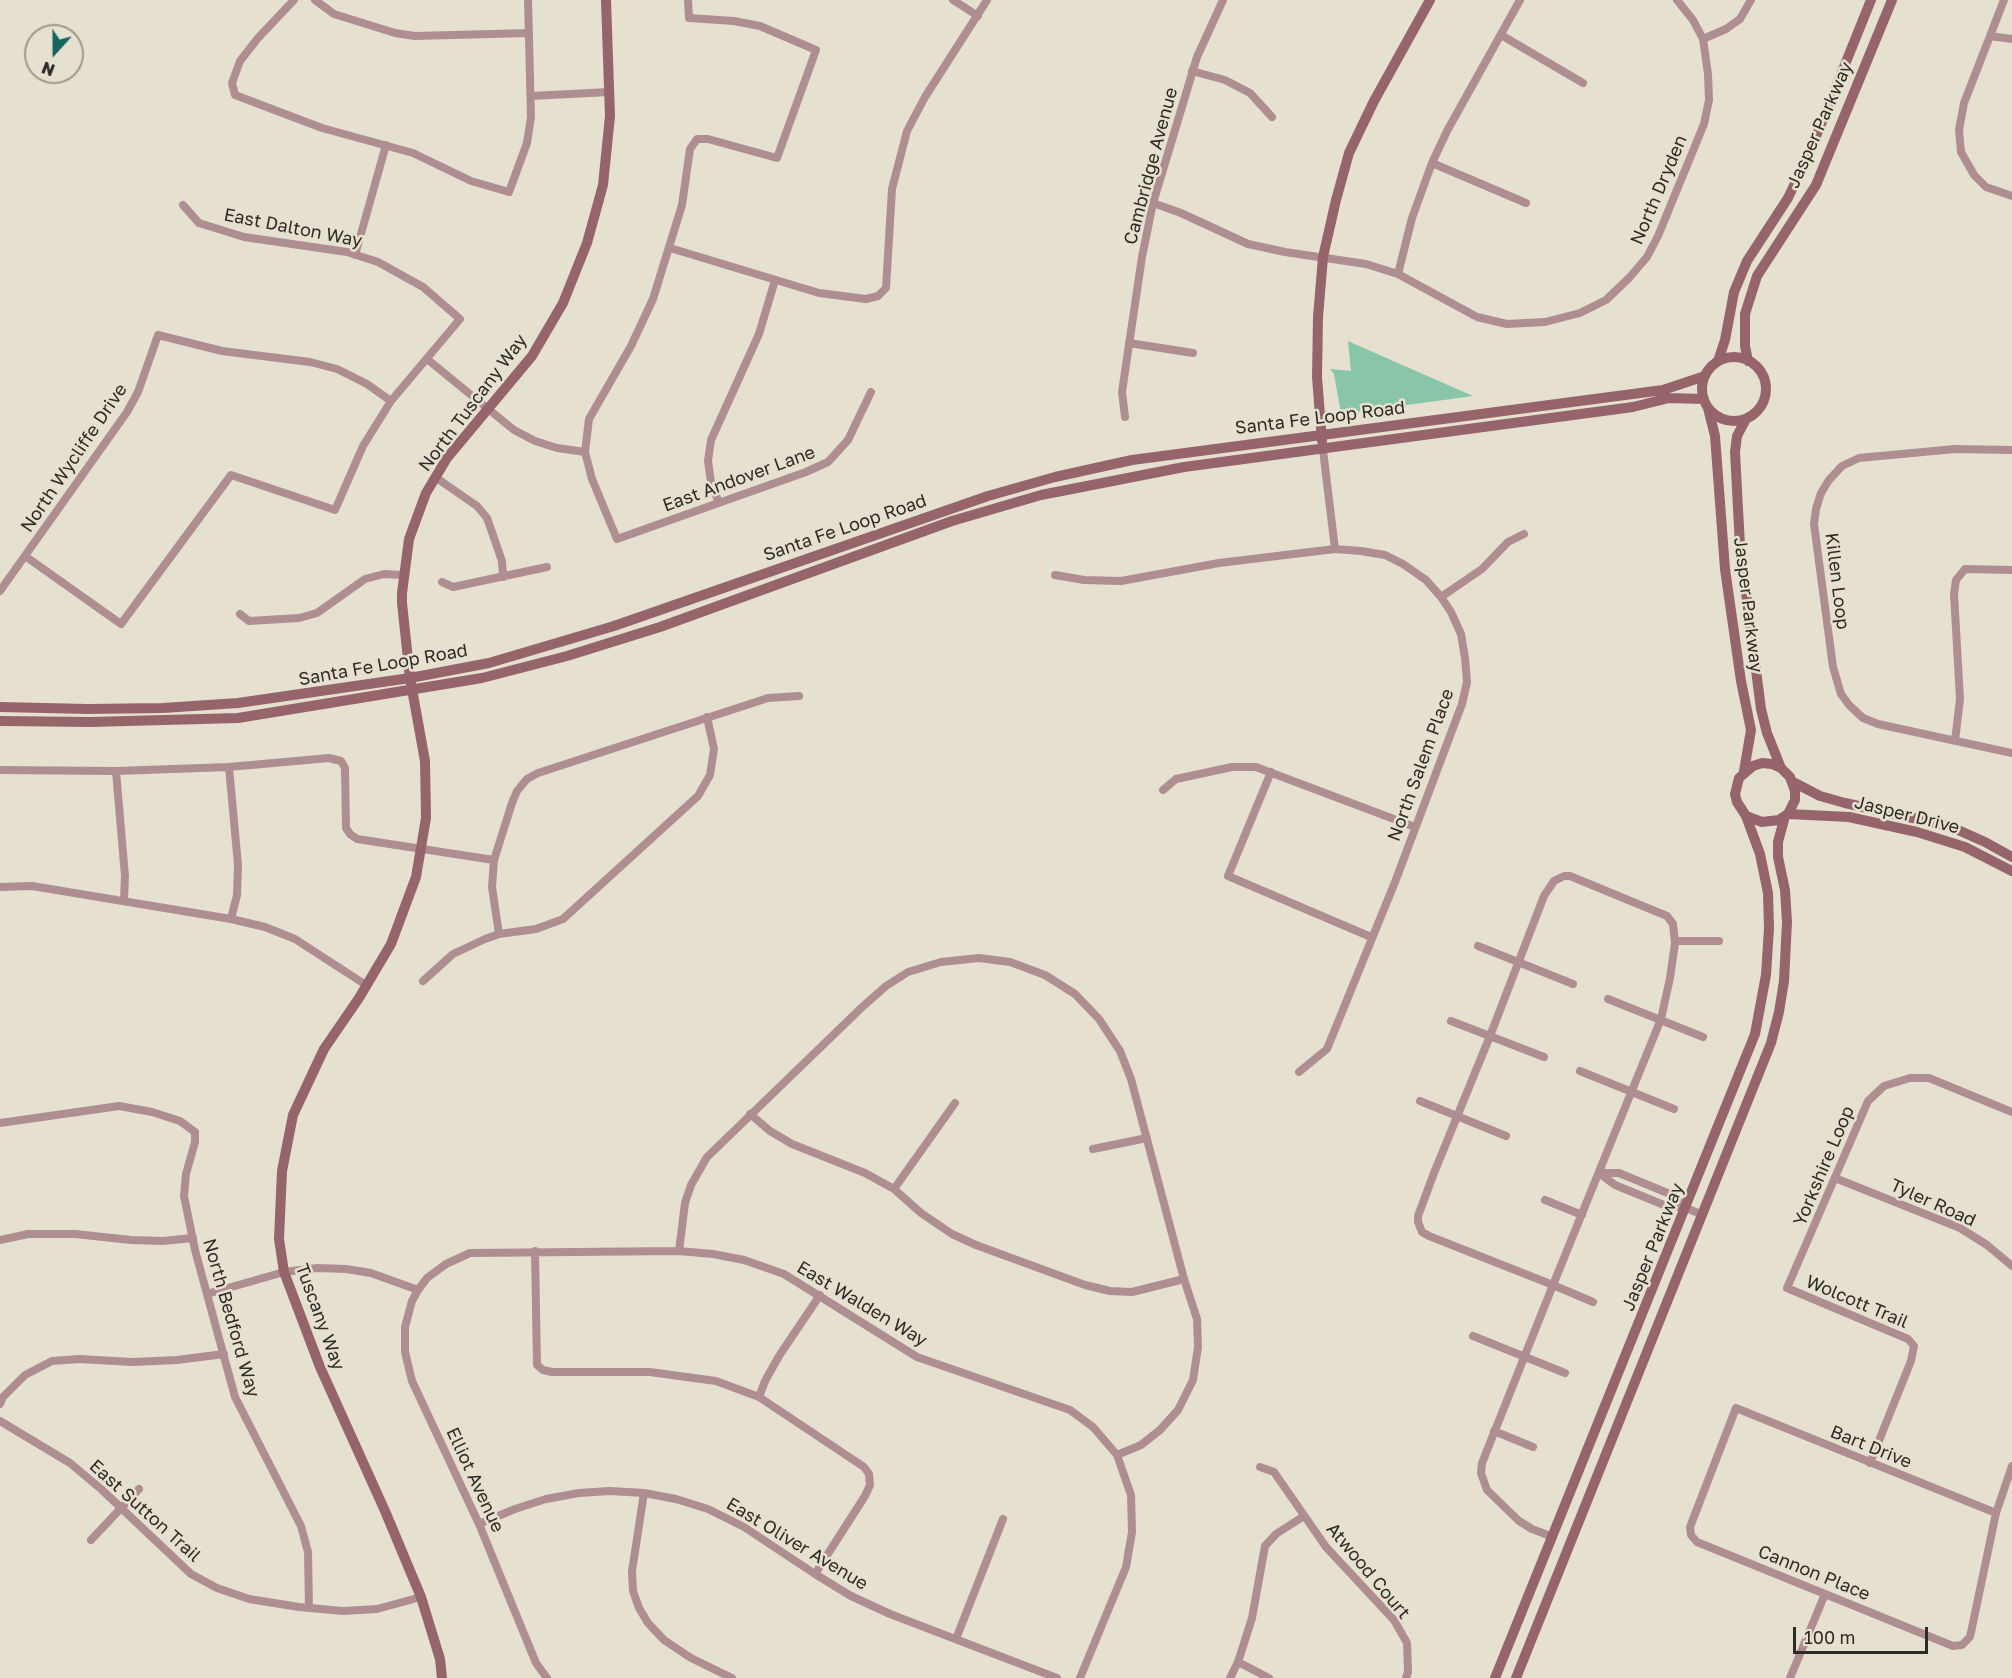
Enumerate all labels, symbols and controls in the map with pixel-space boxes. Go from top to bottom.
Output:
north arrow [24,24,84,84]
text: N [39,57,58,80]
street label: Jasper Parkway [1782,58,1858,192]
street label: Cambridge Avenue [1120,85,1182,247]
street label: North Dryden [1626,132,1692,248]
street label: East Dalton Way [222,204,364,252]
street label: North Tuscany Way [414,330,532,476]
street label: North Wycliffe Drive [16,380,132,536]
street label: Santa Fe Loop Road [1234,397,1406,439]
street label: East Andover Lane [660,441,818,517]
street label: Santa Fe Loop Road [761,490,929,566]
street label: Killen Loop [1820,531,1854,631]
street label: Jasper Parkway [1729,536,1767,674]
street label: Santa Fe Loop Road [297,639,469,691]
street label: North Salem Place [1383,686,1459,844]
street label: Jasper Drive [1852,792,1962,838]
street label: Yorkshire Loop [1789,1103,1859,1229]
street label: Tyler Road [1887,1175,1979,1231]
street label: Jasper Parkway [1618,1180,1688,1314]
street label: North Bedford Way [198,1236,264,1400]
street label: East Walden Way [793,1257,931,1351]
street label: Tuscany Way [291,1261,349,1373]
street label: Wolcott Trail [1802,1271,1912,1333]
street label: Bart Drive [1827,1421,1915,1473]
street label: Elliot Avenue [441,1424,509,1536]
street label: East Sutton Trail [85,1455,205,1567]
street label: East Oliver Avenue [722,1493,872,1595]
street label: Atwood Court [1322,1519,1414,1623]
street label: Cannon Place [1755,1541,1873,1605]
scale bar [1796,1615,1931,1653]
text: 100 m [1804,1626,1855,1648]

